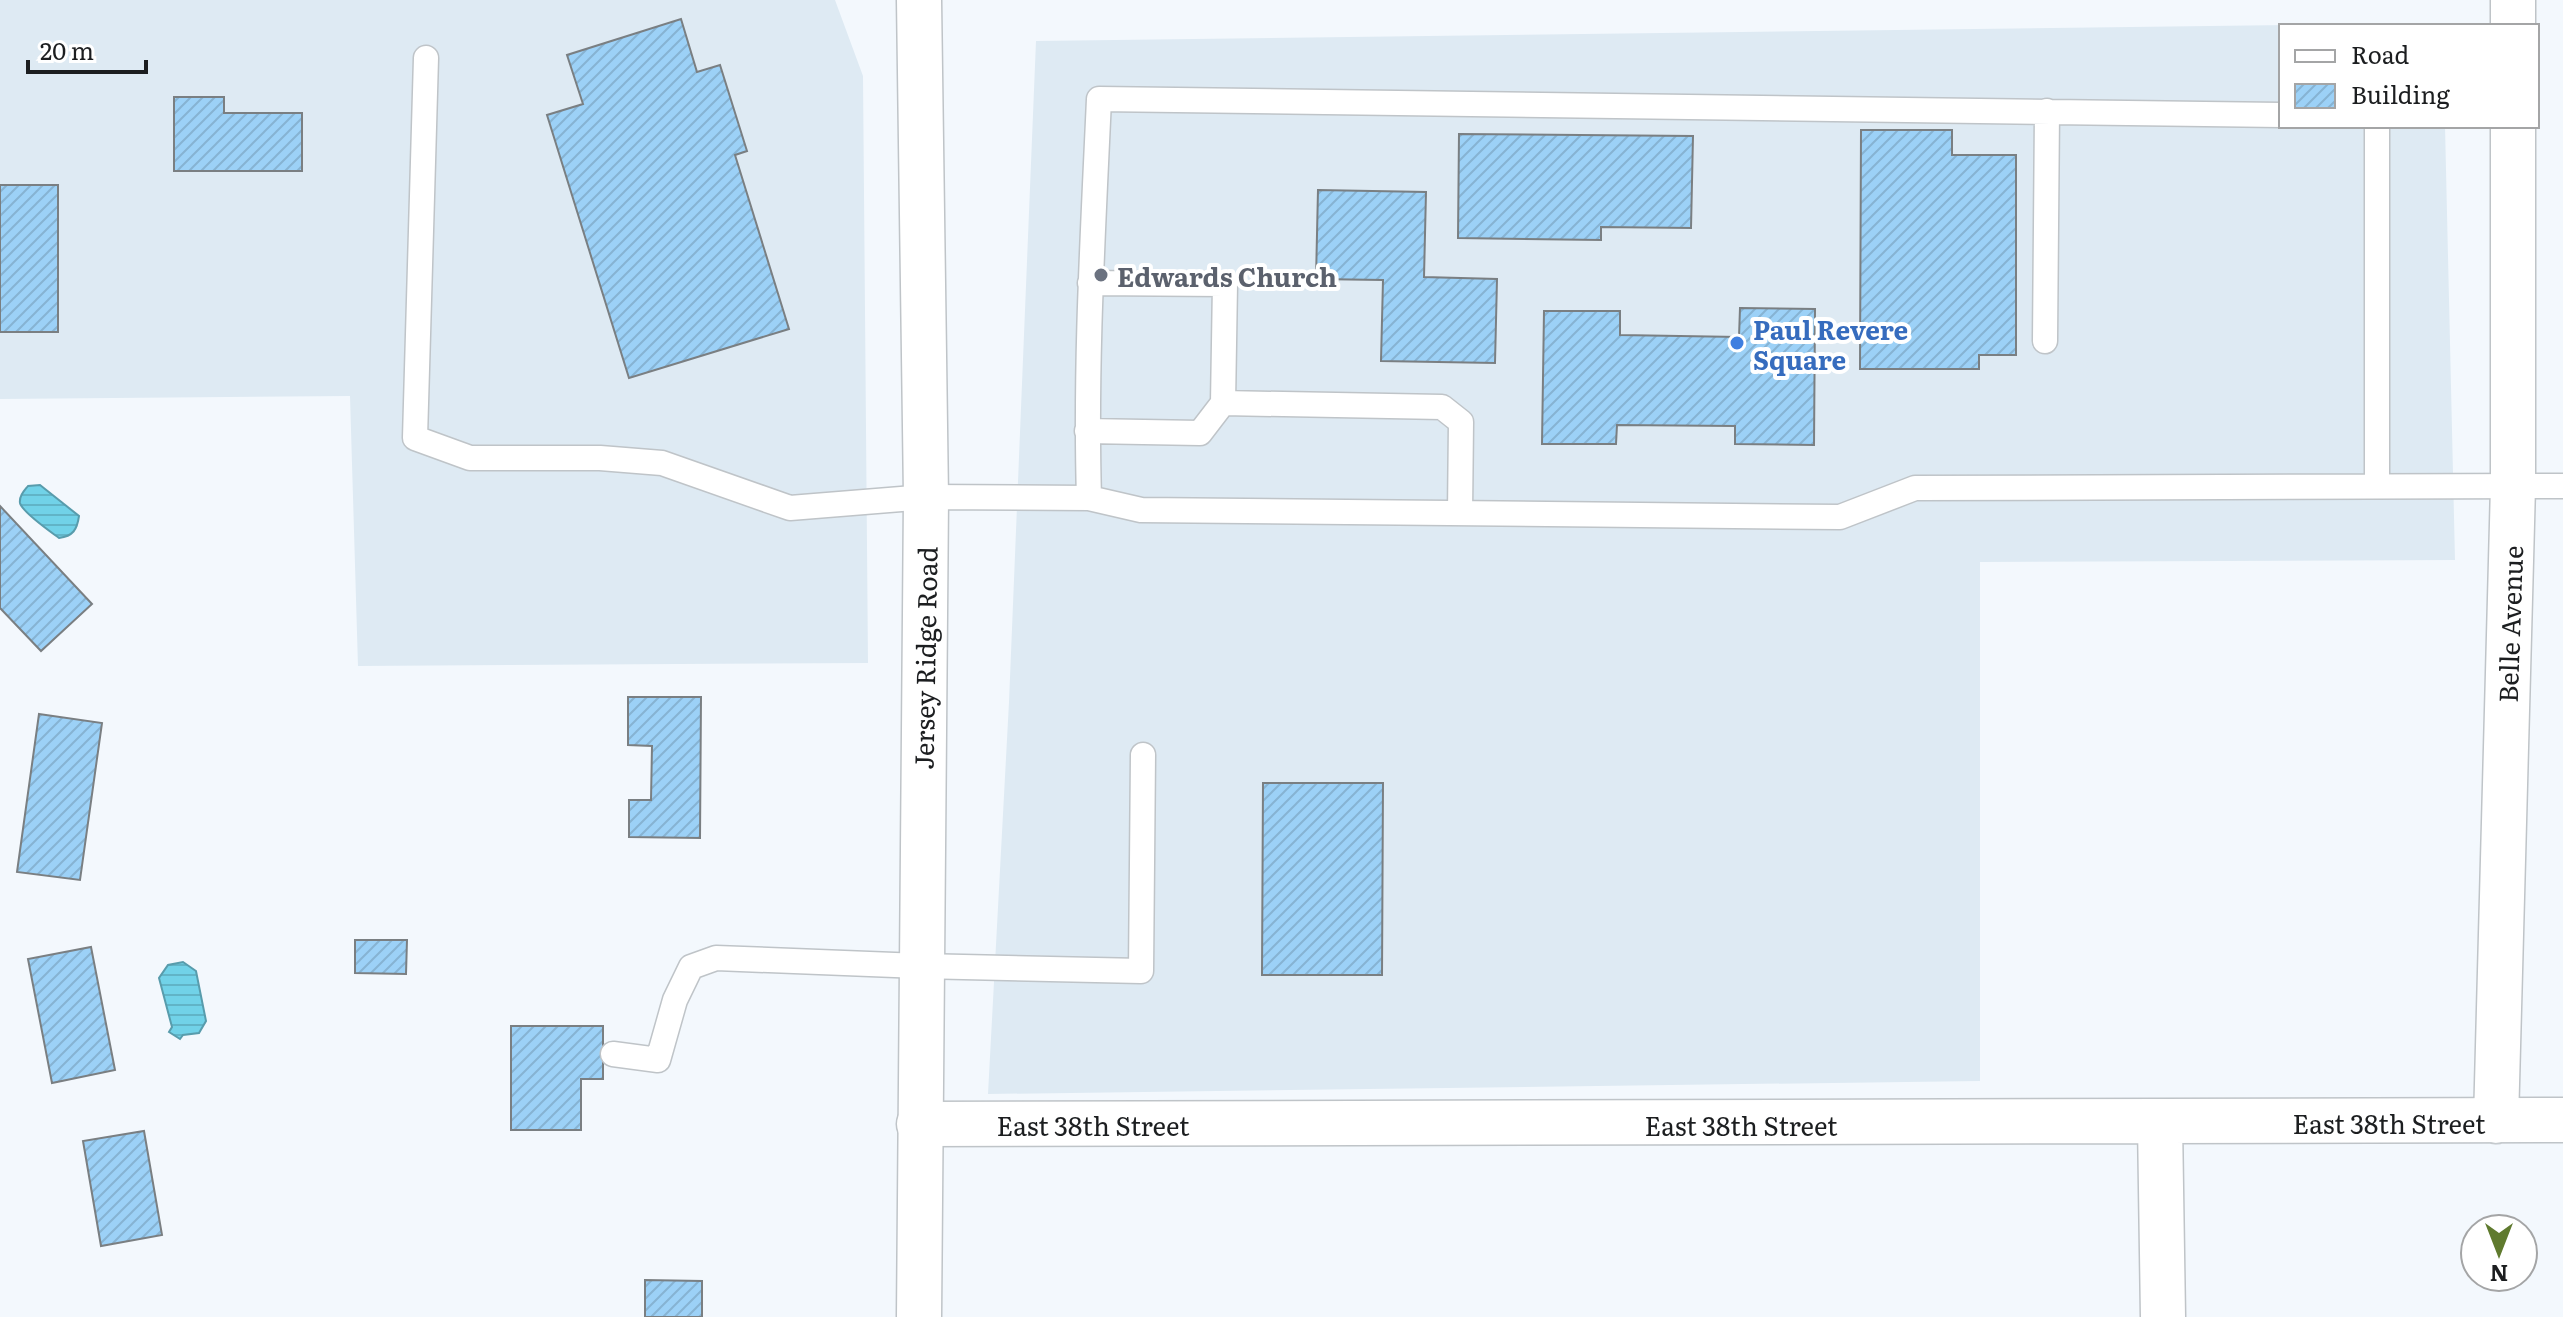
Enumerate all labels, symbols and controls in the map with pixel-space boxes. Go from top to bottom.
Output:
scale bar [28,24,146,74]
legend [2279,24,2539,128]
text: 20 m [40,32,94,67]
text: Road [2351,36,2410,71]
text: Building [2351,76,2450,111]
place label: Edwards Church [1117,256,1337,295]
marker: Edwards Church [1092,266,1110,284]
place label: Paul Revere Square [1753,309,1908,378]
marker: Paul Revere Square [1728,334,1746,352]
street label: Belle Avenue [2487,545,2531,703]
street label: Jersey Ridge Road [903,546,945,770]
street label: East 38th Street [2292,1103,2486,1142]
street label: East 38th Street [996,1105,1190,1144]
street label: East 38th Street [1644,1105,1838,1144]
north arrow [2459,1213,2539,1293]
text: N [2490,1258,2508,1291]

